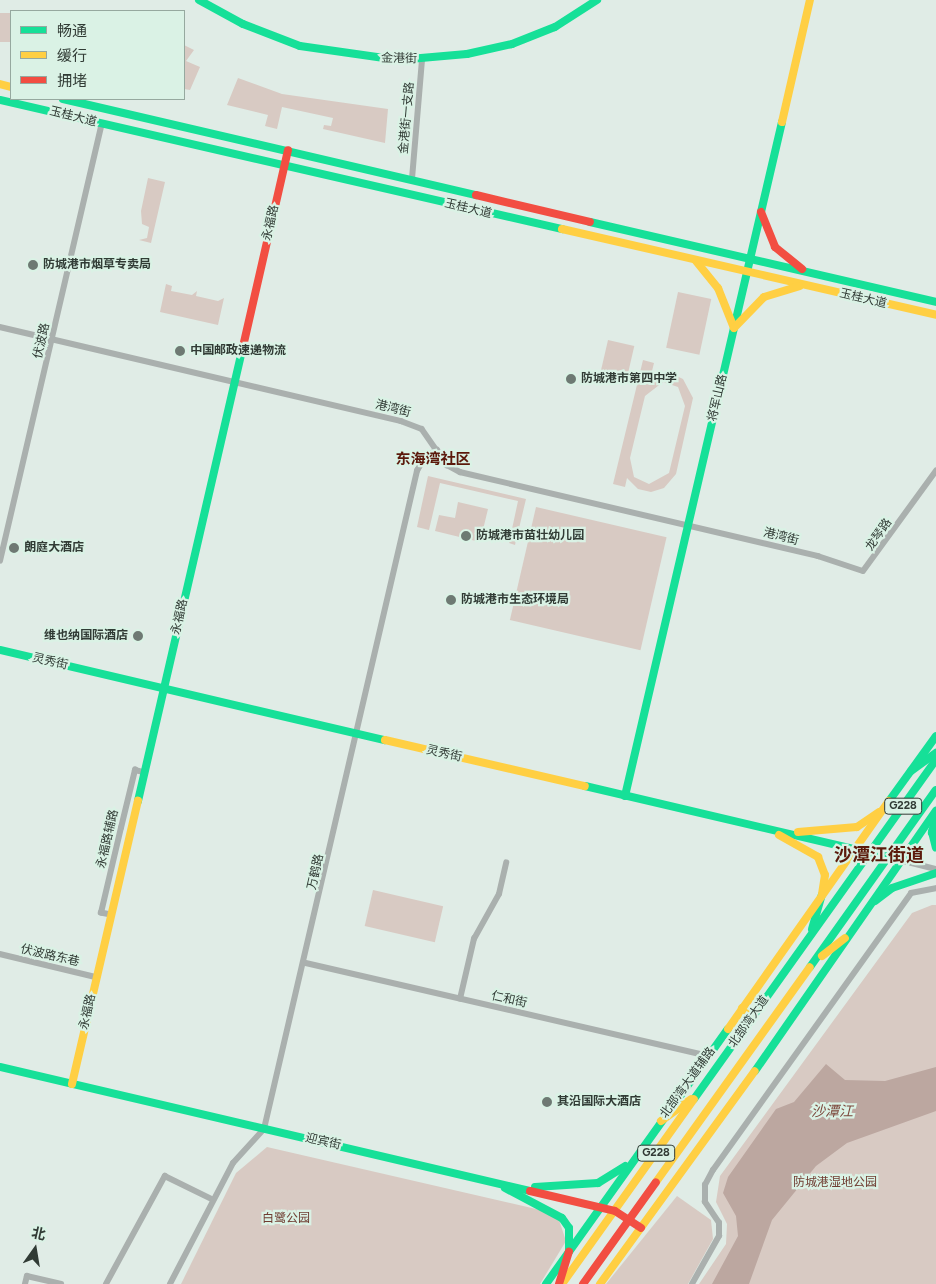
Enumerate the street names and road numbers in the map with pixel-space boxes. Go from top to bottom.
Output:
street label: 金港街 [381,51,417,67]
street label: 金港街一支路 [397,82,417,154]
street label: 玉桂大道 [48,104,98,130]
street label: 玉桂大道 [443,197,493,221]
street label: 永福路 [260,204,282,242]
street label: 玉桂大道 [838,287,888,311]
street label: 伏波路 [31,322,53,360]
street label: 将军山路 [706,373,730,423]
street label: 港湾街 [374,398,412,420]
street label: 龙琴路 [863,516,895,554]
street label: 港湾街 [762,526,800,548]
street label: 永福路 [169,598,191,636]
street label: 灵秀街 [31,651,69,673]
street label: 灵秀街 [425,743,463,765]
road number: G228 [883,798,923,814]
street label: 永福路辅路 [94,808,122,870]
street label: 万鹤路 [305,853,327,891]
street label: 伏波路东巷 [19,942,81,970]
street label: 仁和街 [490,989,528,1011]
street label: 永福路 [77,993,99,1031]
street label: 北部湾大道 [726,993,772,1051]
street label: 北部湾大道辅路 [657,1045,719,1121]
street label: 迎宾街 [304,1131,342,1153]
road number: G228 [636,1144,676,1162]

